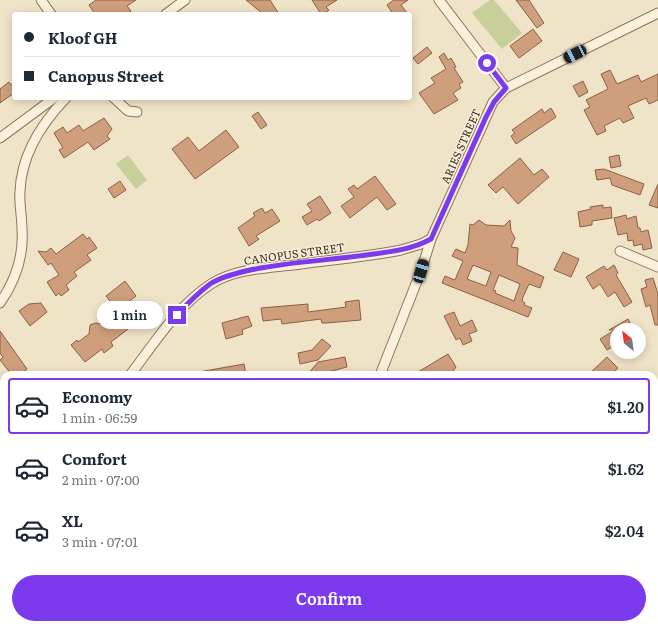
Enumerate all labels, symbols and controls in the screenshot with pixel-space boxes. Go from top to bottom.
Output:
text: Kloof GH [48,26,117,49]
car [562,43,588,65]
route start [478,54,496,72]
text: Canopus Street [48,64,164,87]
street label: ARIES STREET [436,106,484,186]
street label: CANOPUS STREET [243,238,345,268]
car [412,258,430,284]
callout: 1 min [97,301,163,329]
text: 1 min [113,305,147,324]
route end [168,306,186,324]
north arrow [610,323,646,359]
map controls [610,323,646,359]
text: Economy [62,385,132,408]
icon: car [14,388,50,424]
text: $1.20 [607,395,644,418]
text: 1 min · 06:59 [62,408,137,427]
text: Comfort [62,447,127,470]
icon: car [14,450,50,486]
text: $1.62 [608,457,644,480]
text: 2 min · 07:00 [62,470,139,489]
text: XL [62,509,83,532]
icon: car [14,512,50,548]
text: $2.04 [605,519,644,542]
text: 3 min · 07:01 [62,532,138,551]
button: Confirm [12,575,646,621]

